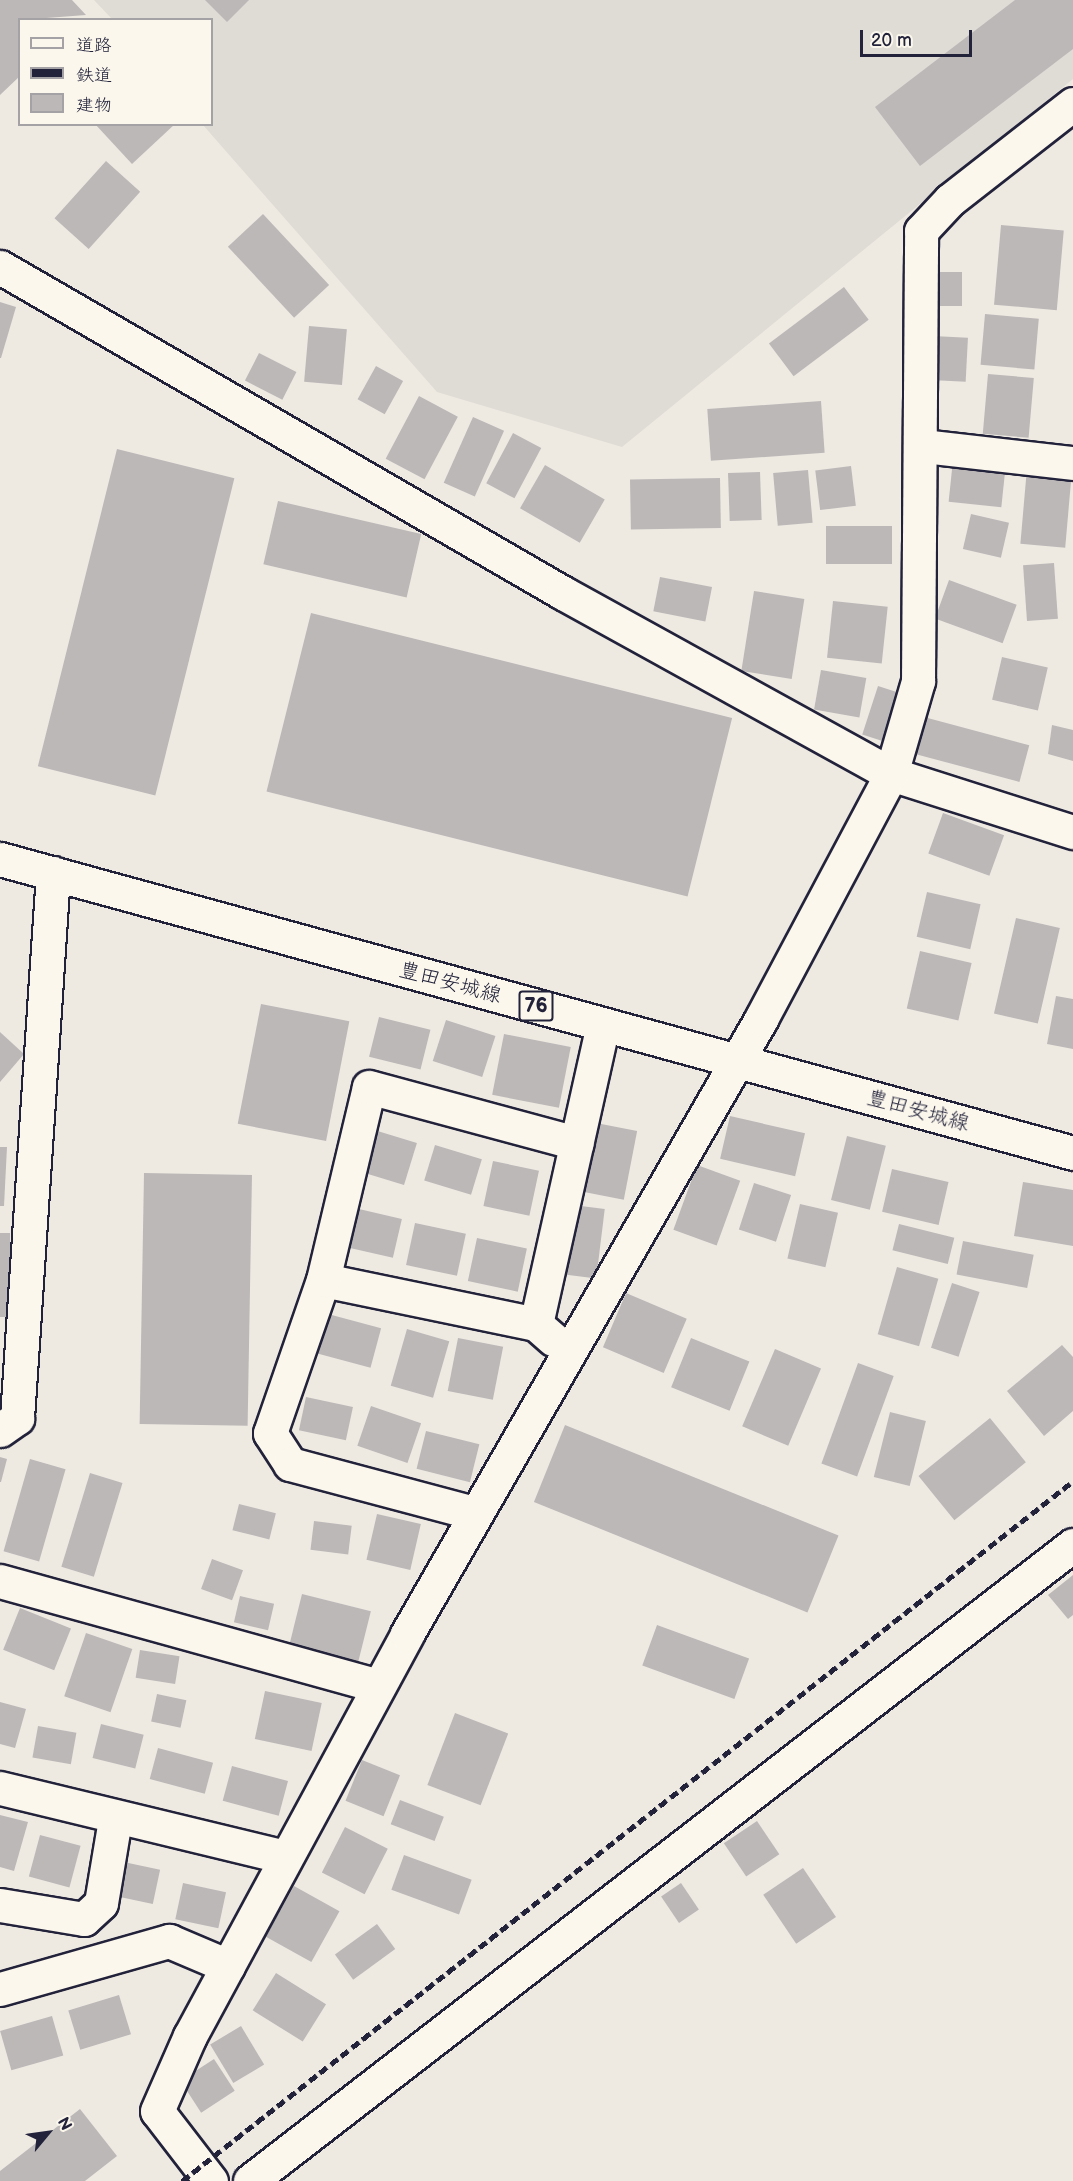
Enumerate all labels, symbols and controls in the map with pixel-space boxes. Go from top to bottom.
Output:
legend [18,18,213,126]
scale bar [863,18,976,56]
text: 20 m [871,30,912,51]
text: 道路 [76,35,112,56]
text: 鉄道 [76,65,112,86]
text: 建物 [76,95,112,116]
street label: 豊田安城線 [396,957,504,1009]
road number: 76 [518,989,554,1023]
street label: 豊田安城線 [864,1085,972,1137]
north arrow [18,2103,78,2163]
text: N [53,2114,75,2134]

